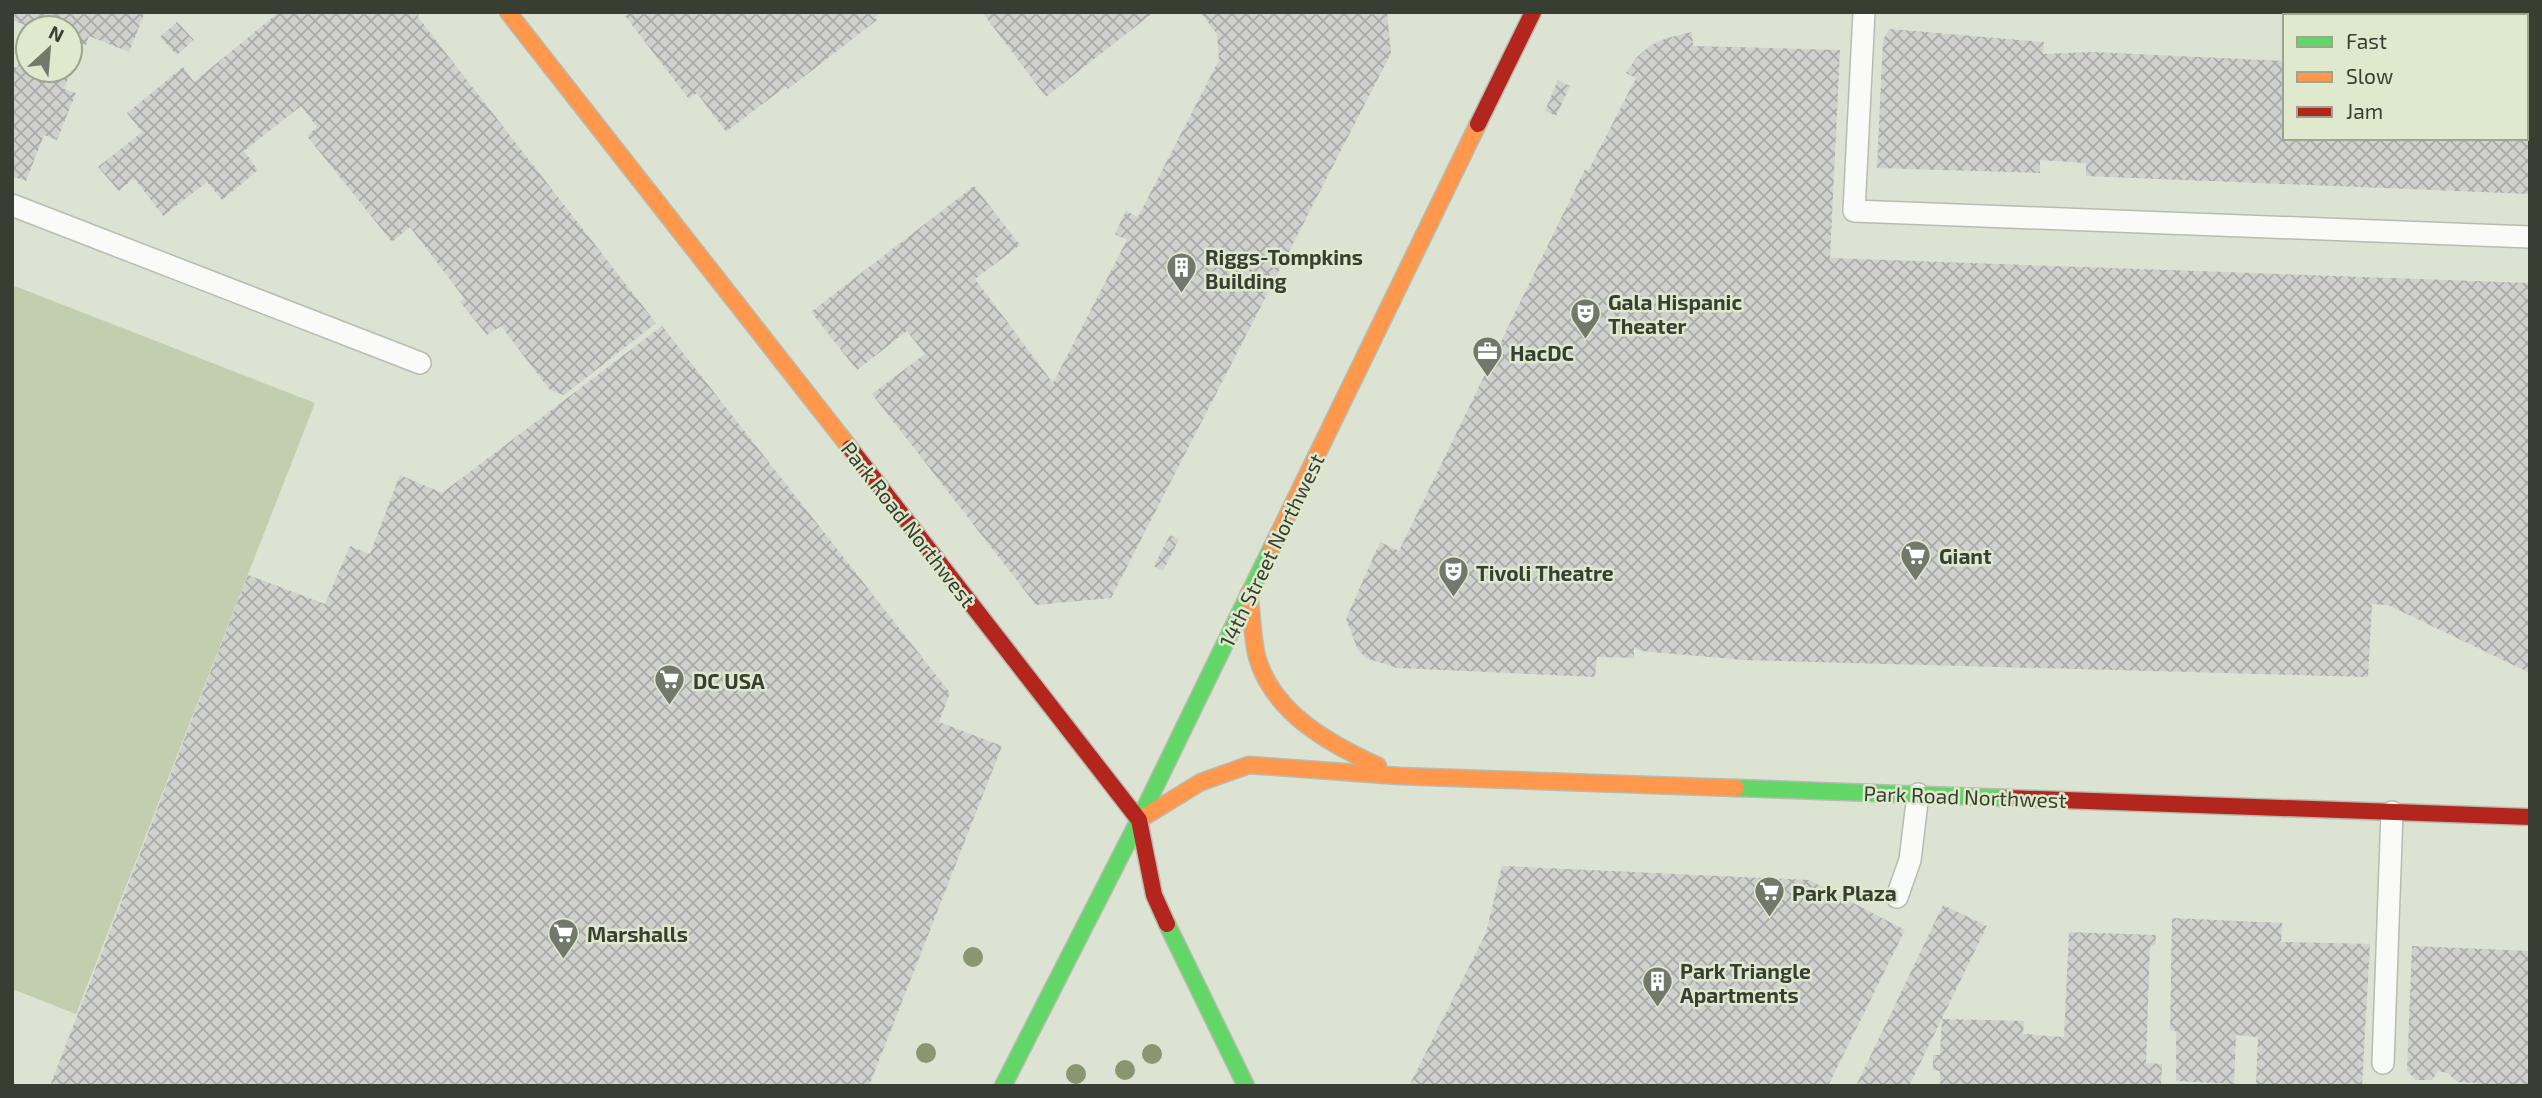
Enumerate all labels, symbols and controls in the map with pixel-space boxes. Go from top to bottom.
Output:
north arrow [14,14,84,84]
legend [2283,14,2528,140]
text: N [45,20,68,47]
text: Fast [2346,28,2387,53]
text: Slow [2346,63,2393,88]
text: Jam [2346,98,2383,123]
place label: Riggs-Tompkins Building [1205,244,1363,293]
building icon: Riggs-Tompkins Building [1165,251,1199,295]
place label: Gala Hispanic Theater [1608,289,1742,338]
theatre icon: Gala Hispanic Theater [1568,296,1602,340]
office icon: HacDC [1470,335,1504,379]
place label: HacDC [1510,340,1574,365]
street label: Park Road Northwest [837,436,981,612]
street label: 14th Street Northwest [1213,449,1329,651]
supermarket icon: Giant [1899,538,1933,582]
place label: Giant [1939,543,1992,568]
theatre icon: Tivoli Theatre [1436,555,1470,599]
place label: Tivoli Theatre [1476,560,1614,585]
supermarket icon: DC USA [653,663,687,707]
place label: DC USA [693,668,765,693]
street label: Park Road Northwest [1863,780,2067,812]
supermarket icon: Park Plaza [1752,875,1786,919]
place label: Park Plaza [1792,880,1897,905]
supermarket icon: Marshalls [547,916,581,960]
place label: Marshalls [587,921,688,946]
place label: Park Triangle Apartments [1680,958,1811,1007]
building icon: Park Triangle Apartments [1640,965,1674,1009]

